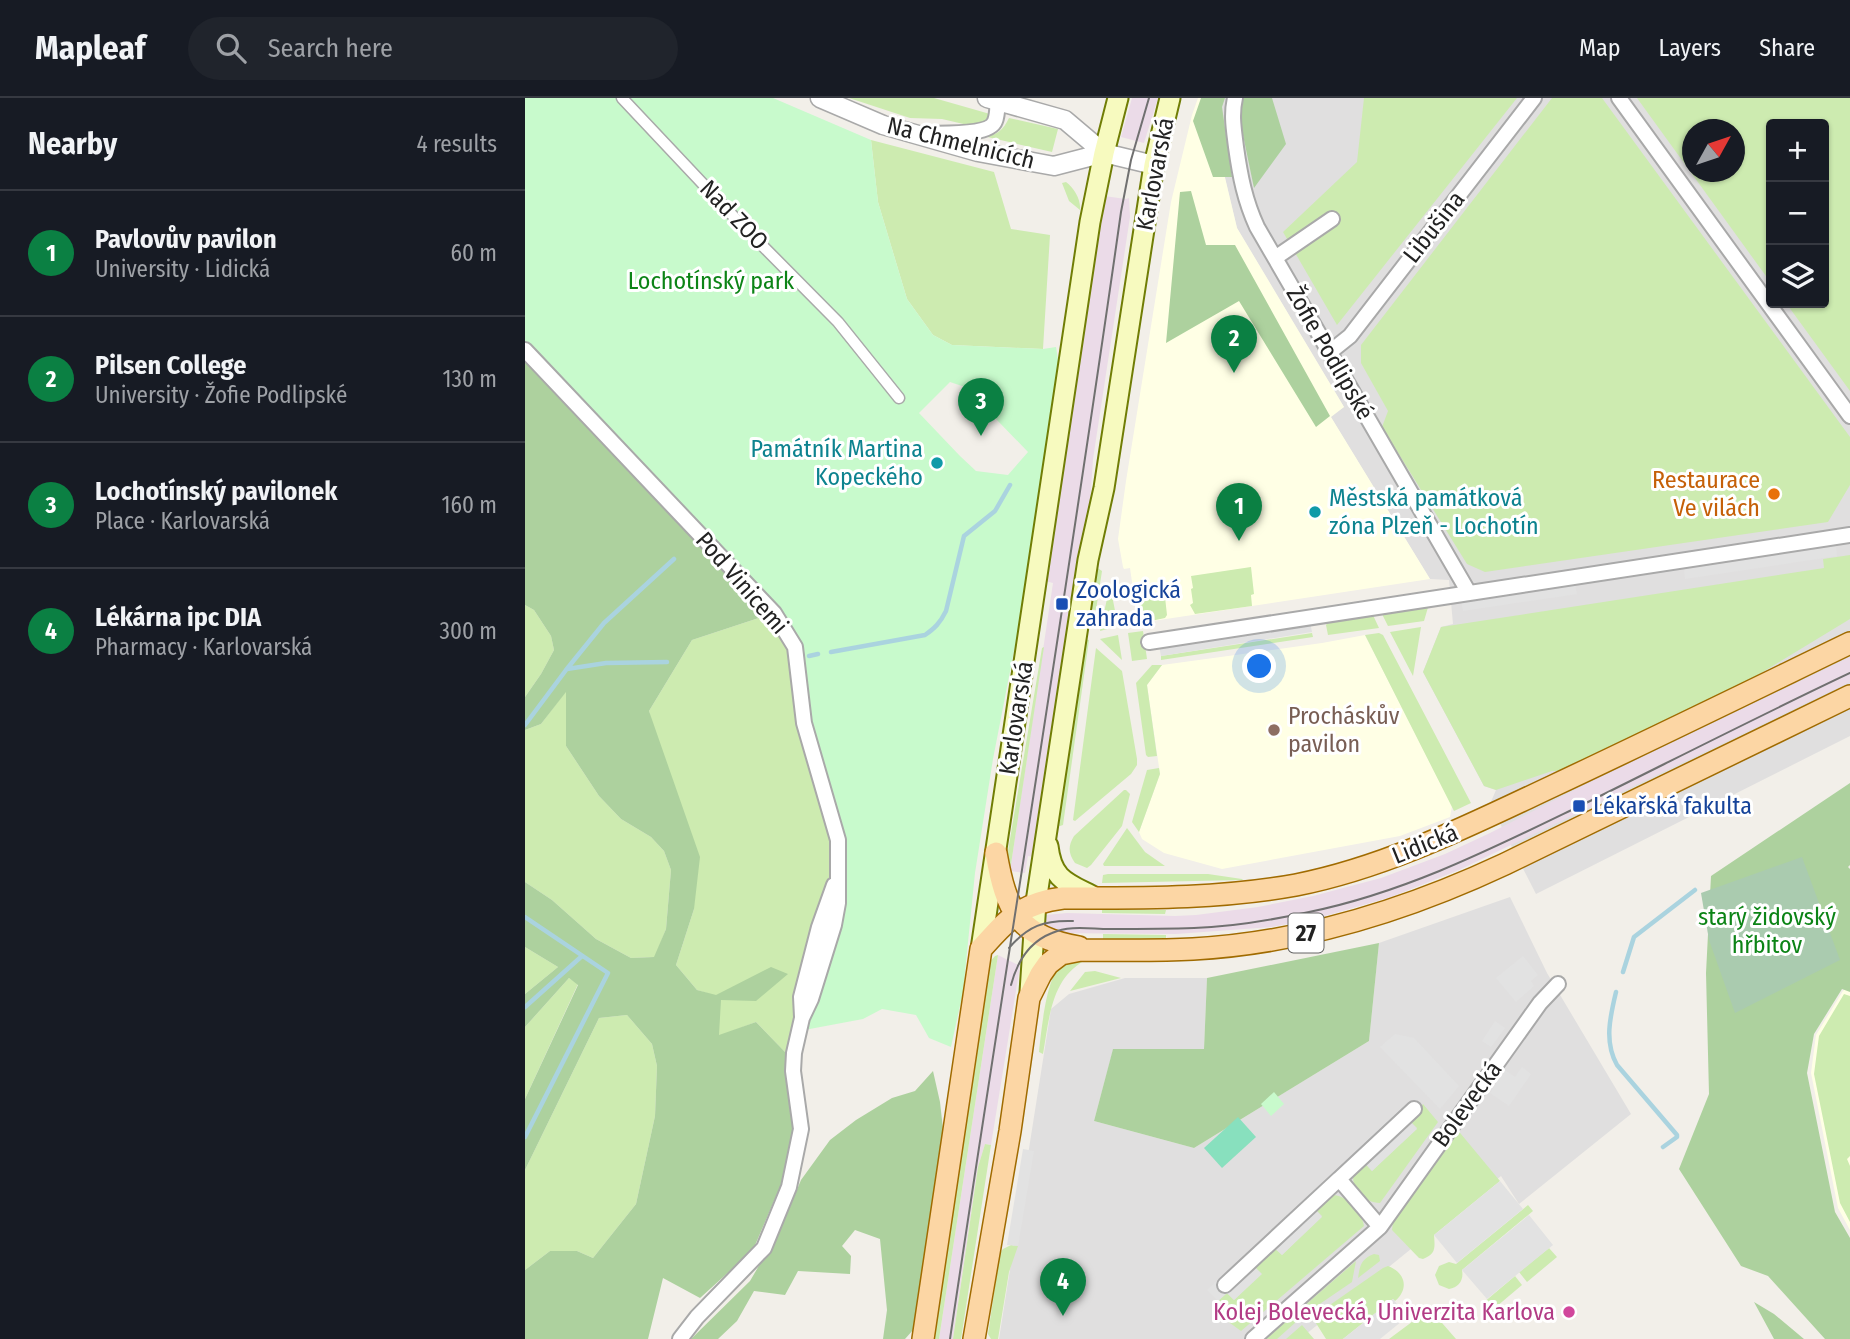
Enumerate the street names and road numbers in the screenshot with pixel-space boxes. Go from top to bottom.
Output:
street label: Na Chmelnicích [884,111,1038,175]
street label: Karlovarská [1130,115,1180,233]
street label: Nad ZOO [694,174,774,256]
street label: Libušina [1398,186,1470,268]
street label: Žofie Podlipské [1281,281,1379,425]
street label: Pod Vinicemi [690,526,794,640]
street label: Karlovarská [993,659,1039,777]
street label: Lidická [1388,818,1462,870]
road number: 27 [1289,914,1323,953]
street label: Bolevecká [1427,1056,1507,1152]

